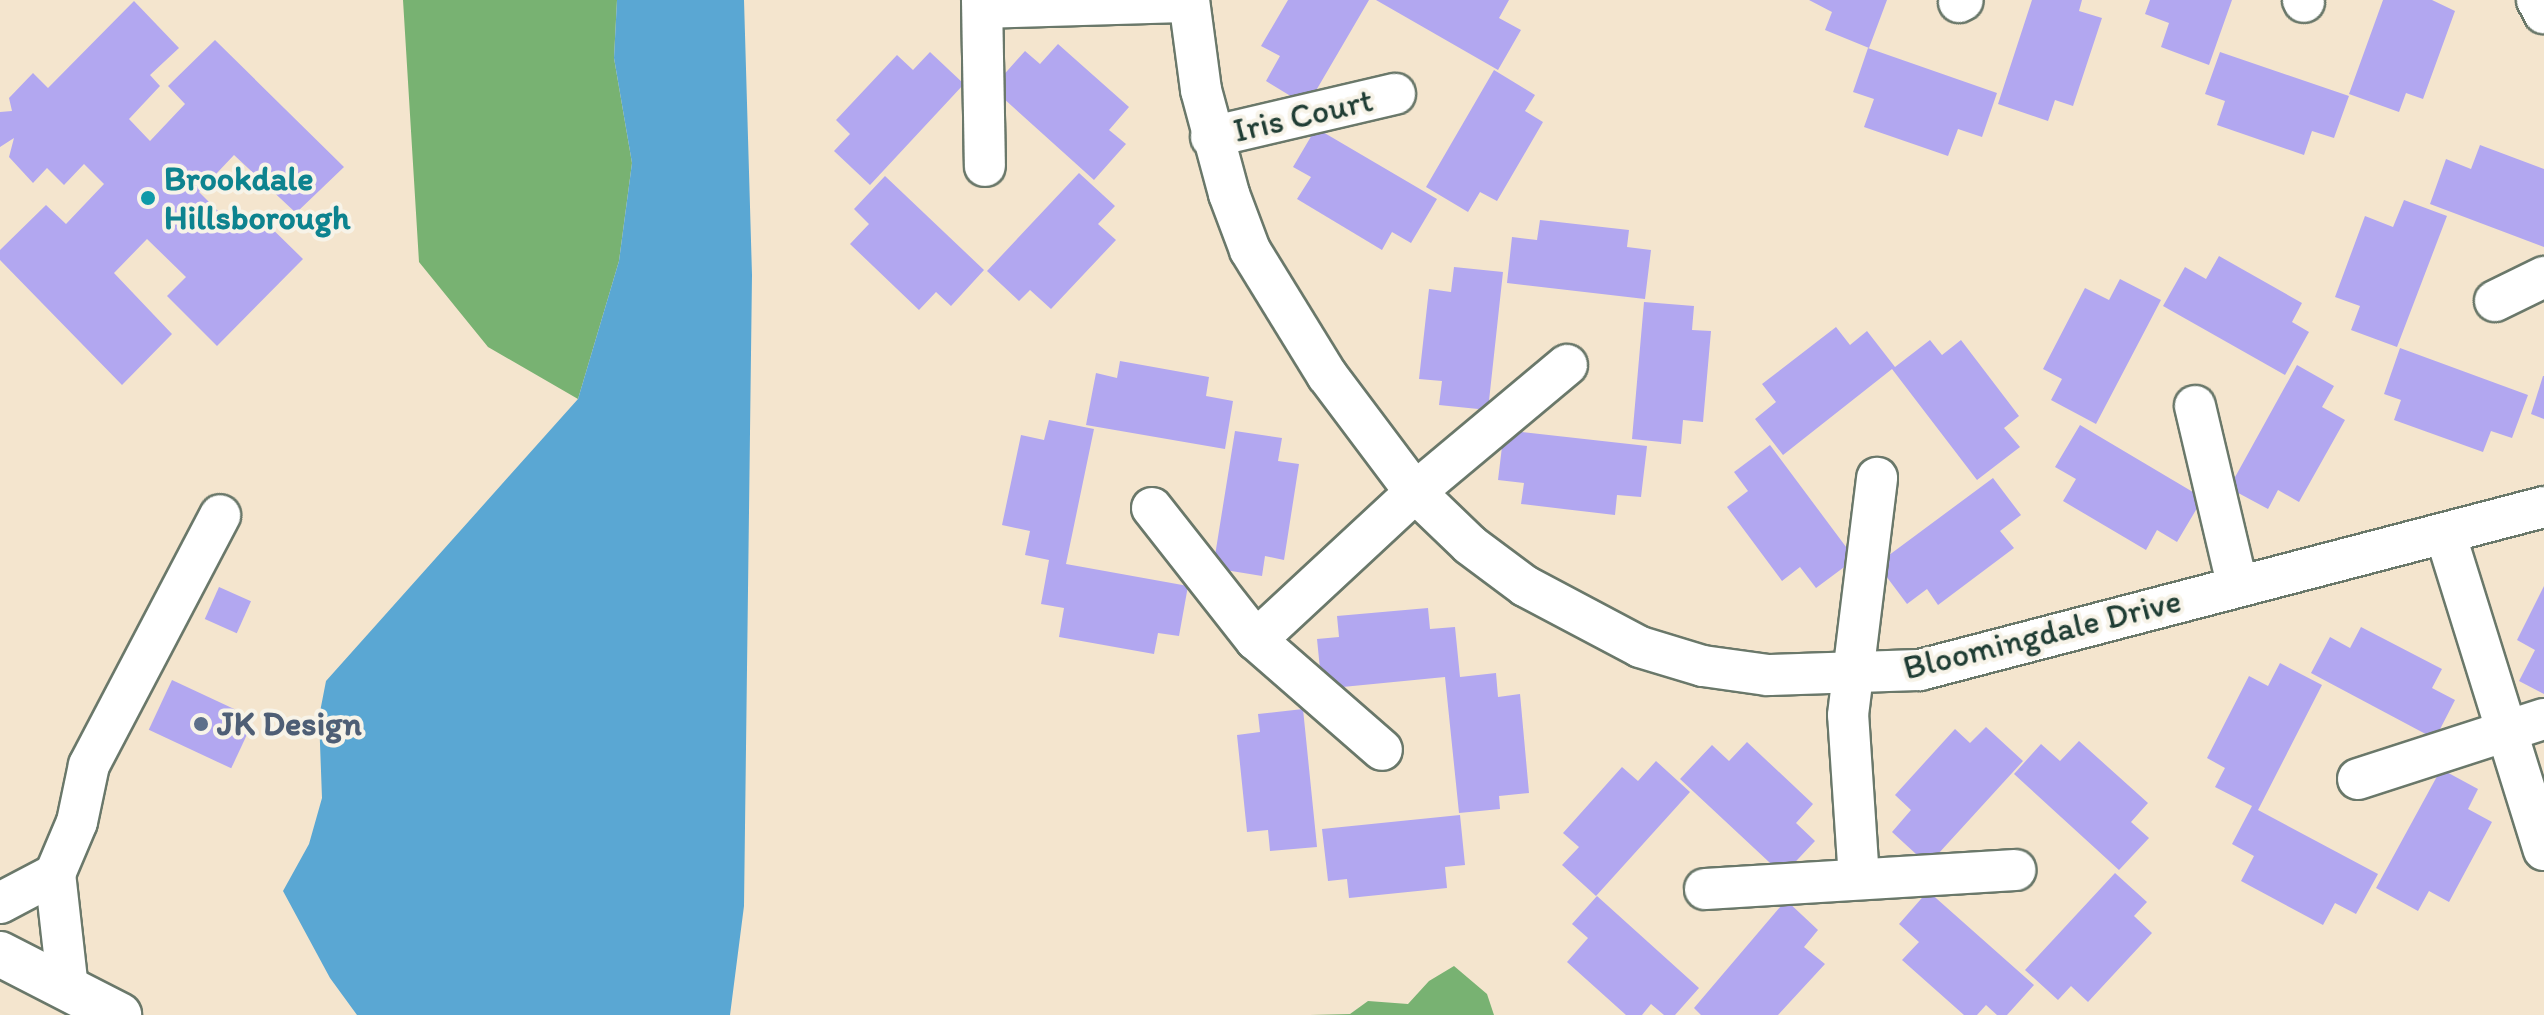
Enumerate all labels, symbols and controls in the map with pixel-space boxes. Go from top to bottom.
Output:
street label: Iris Court [1229,79,1377,151]
place label: Brookdale Hillsborough [164,158,350,238]
marker: Brookdale Hillsborough [139,189,157,207]
street label: Bloomingdale Drive [1899,580,2185,688]
place label: JK Design [217,704,362,744]
marker: JK Design [192,715,210,733]

